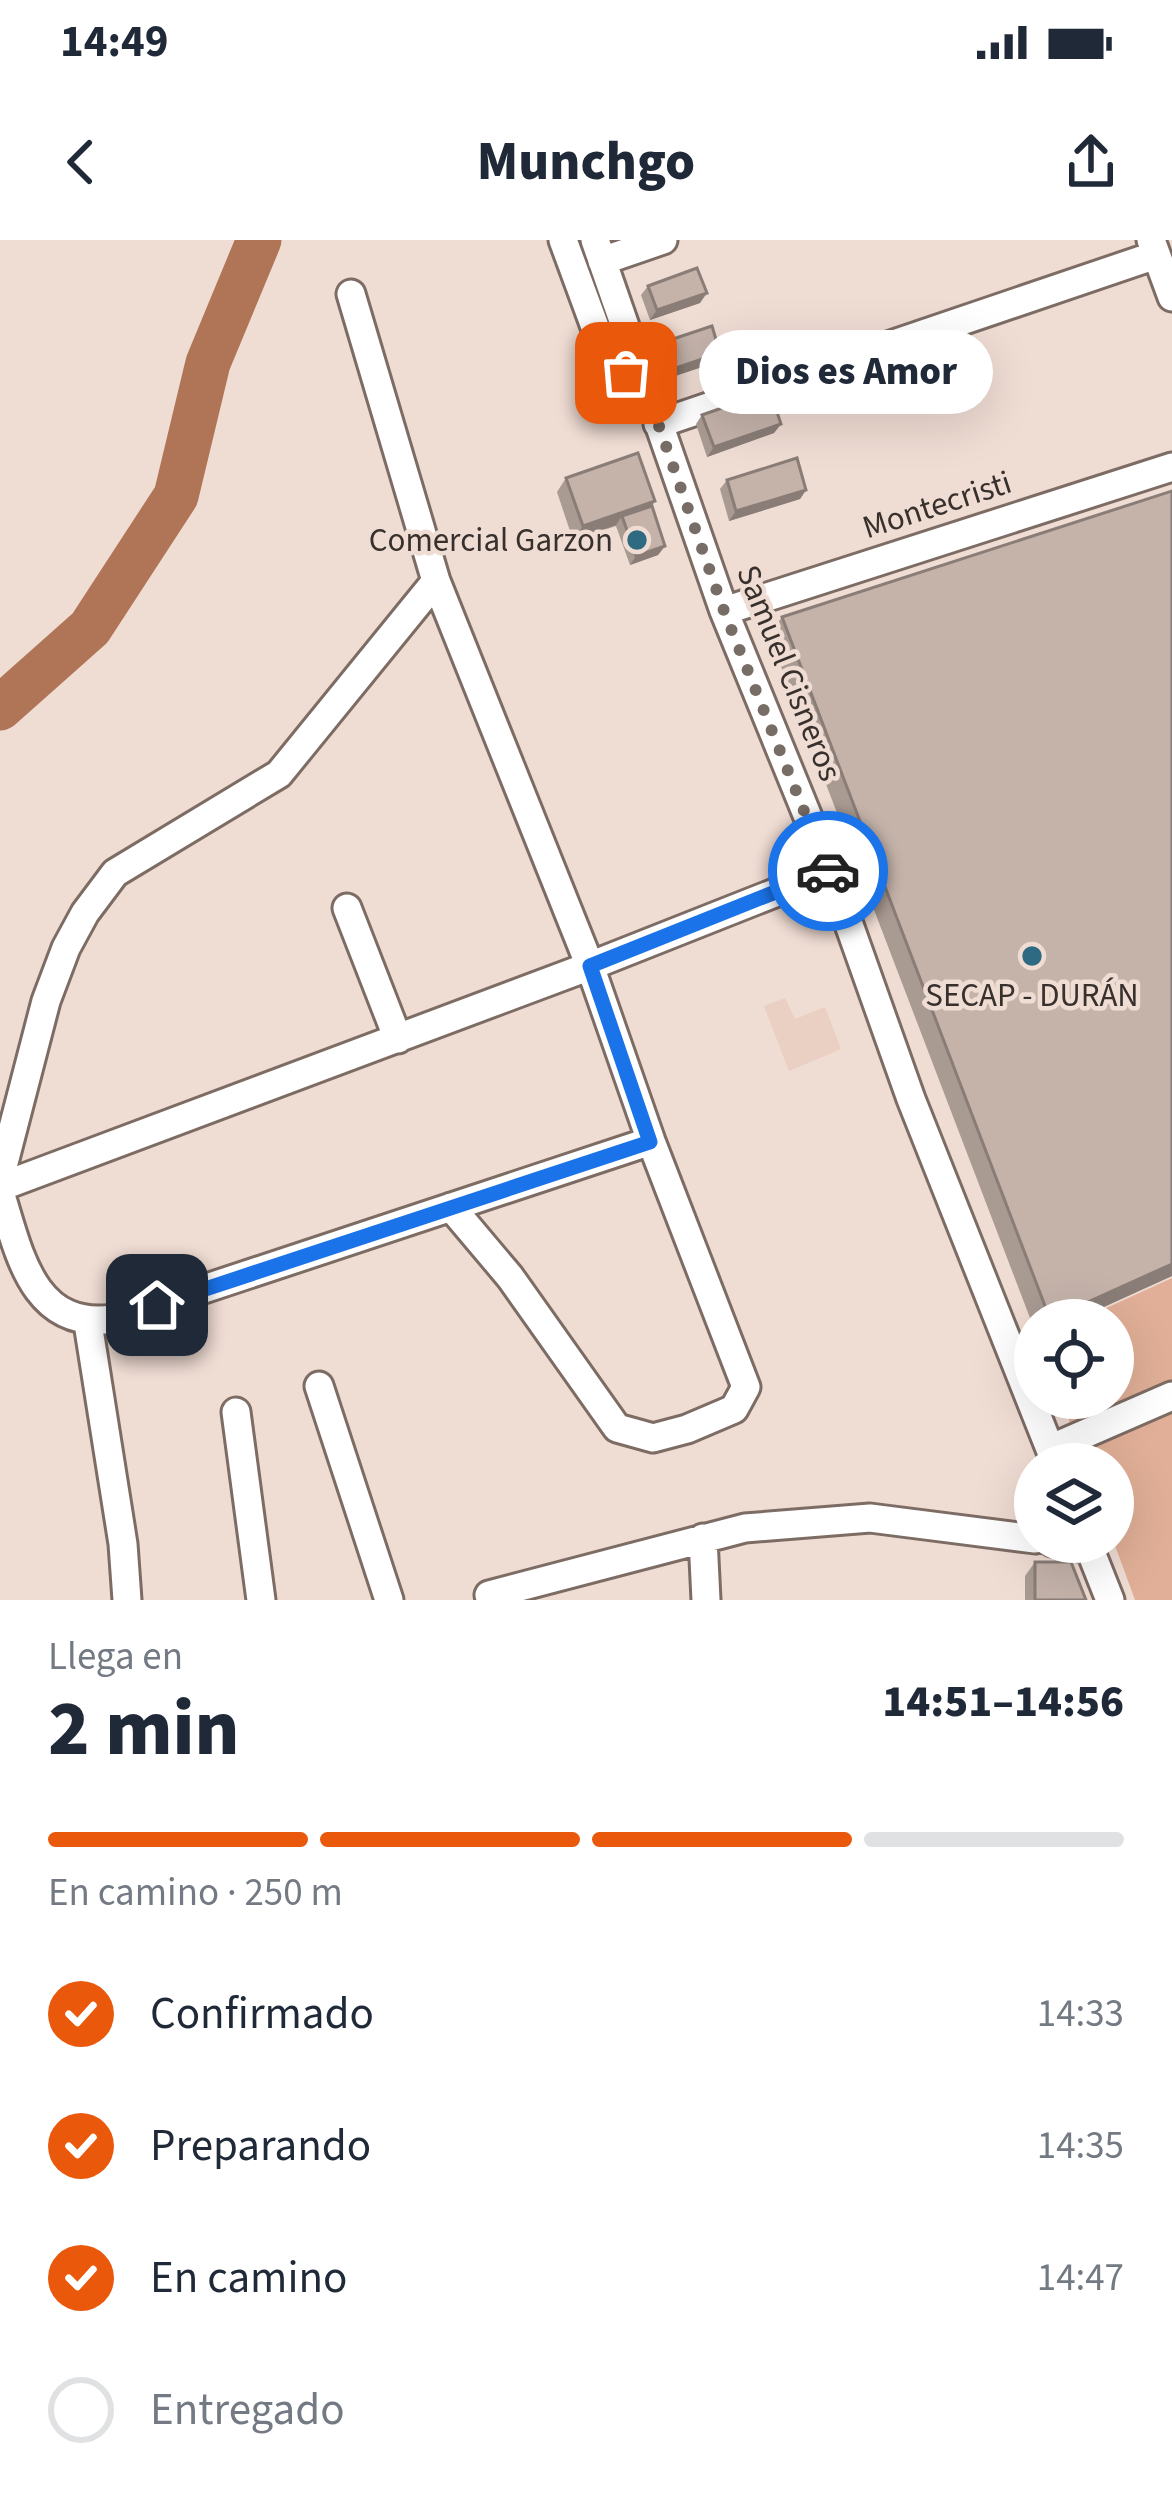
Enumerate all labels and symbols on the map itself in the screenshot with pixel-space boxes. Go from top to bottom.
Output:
pin [575,322,677,424]
callout: Dios es Amor [698,331,992,415]
street label: Montecristi [856,459,1018,551]
place label: Comercial Garzon [369,517,613,564]
marker: Comercial Garzon [624,527,650,553]
street label: Samuel Cisneros [724,558,854,788]
courier [768,811,888,931]
marker: SECAP - DURÁN [1019,943,1045,969]
place label: SECAP - DURÁN [925,972,1139,1019]
pin [106,1254,208,1356]

